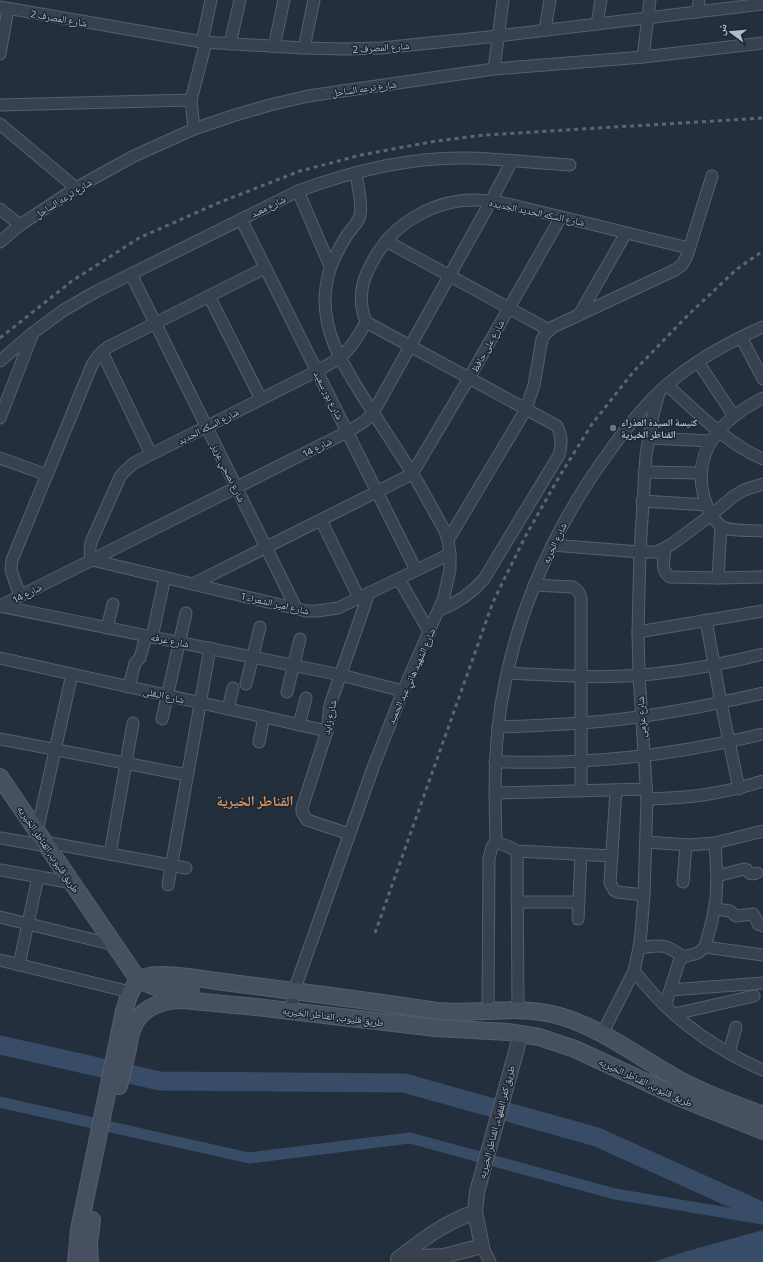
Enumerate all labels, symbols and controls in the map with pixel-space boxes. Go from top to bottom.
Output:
street label: شارع المصرف 2 [30,7,89,30]
north arrow [711,12,751,52]
text: ش [713,21,731,37]
street label: شارع المصرف 2 [352,39,410,56]
street label: شارع ترعه الساحل [331,77,398,100]
street label: شارع ترعه الساحل [32,175,95,221]
street label: شارع معبد [249,192,288,220]
street label: شارع السكه الحديد الجديده [488,196,586,229]
street label: شارع على حافظ [468,317,507,375]
street label: شارع بور سعيد [311,369,347,422]
street label: شارع السكه الحديد [175,405,241,447]
place label: كنيسة السيدة العذراء القناطر الخيرية [621,416,698,441]
marker: كنيسة السيدة العذراء القناطر الخيرية [608,423,618,433]
street label: شارع 14 [300,434,334,460]
street label: شارع نصحي عزيز [207,441,248,506]
street label: شارع الحريه [539,520,570,566]
street label: شارع 14 [10,580,44,606]
street label: شارع امير الشعراء 1 [239,589,311,618]
street label: شارع الشهيد هاني عبد الحميد [384,626,440,727]
street label: شارع عرفه [150,630,191,651]
street label: شارع البقلى [142,684,186,707]
street label: شارع عزمى [634,696,649,738]
street label: شارع زايد [319,698,340,736]
district label: القناطر الخيرية [217,792,293,809]
street label: طريق قليوب, القناطر الخيريه [15,803,83,896]
street label: طريق قليوب, القناطر الخيريه [281,1004,385,1029]
street label: طريق قليوب, القناطر الخيريه [597,1055,695,1110]
street label: طريق كفر الفقهاء, القناطر الخيريه [475,1064,518,1180]

